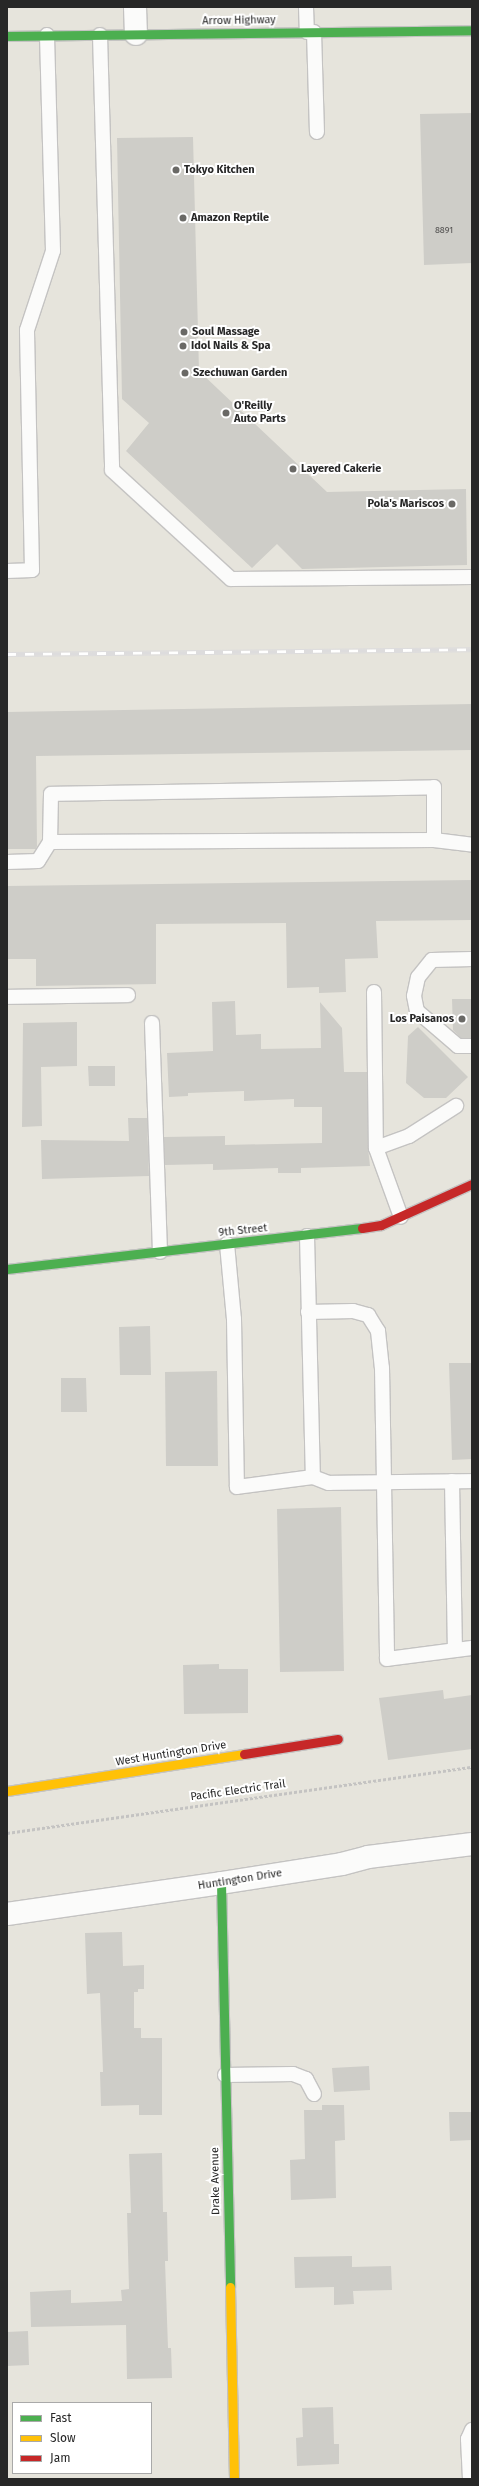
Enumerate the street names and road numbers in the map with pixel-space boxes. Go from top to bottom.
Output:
street label: Arrow Highway [202,14,276,28]
street label: 9th Street [218,1222,268,1240]
street label: West Huntington Drive [115,1739,227,1769]
street label: Pacific Electric Trail [190,1778,286,1804]
street label: Huntington Drive [197,1867,283,1893]
street label: Drake Avenue [209,2147,223,2215]

